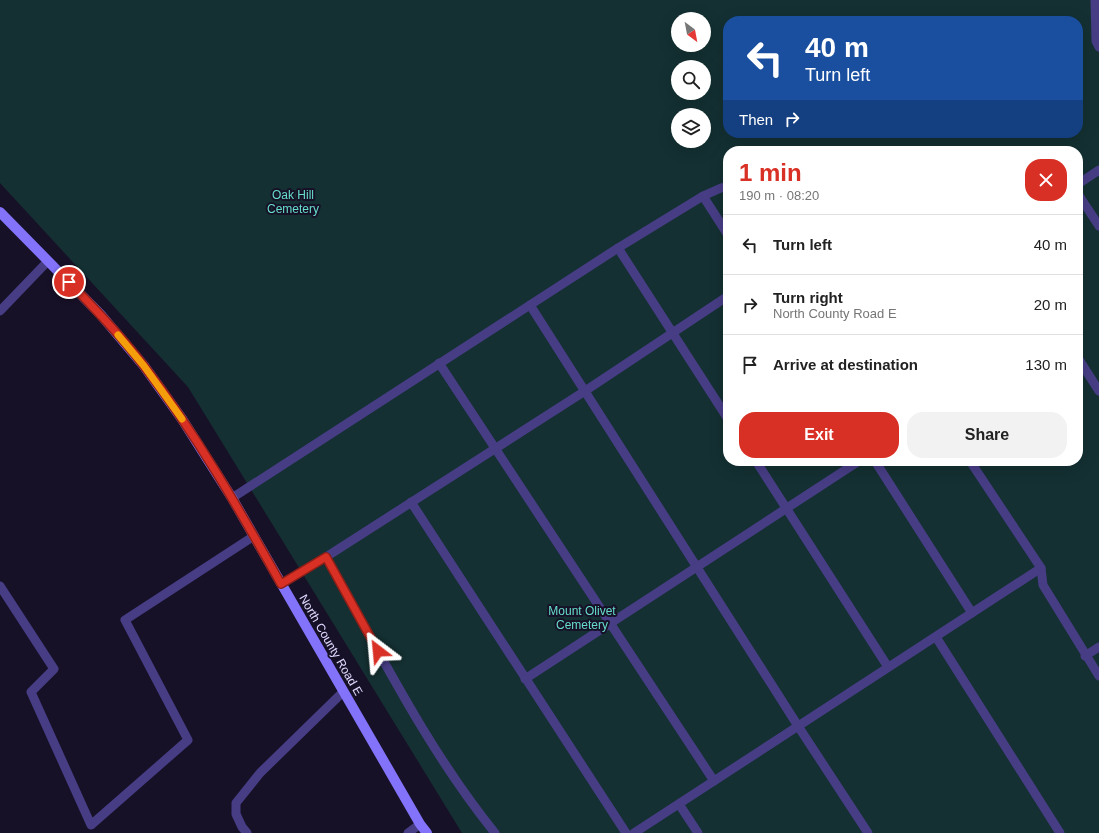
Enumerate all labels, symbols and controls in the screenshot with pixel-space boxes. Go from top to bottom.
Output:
north arrow [671,12,711,52]
map controls [671,12,711,148]
icon: left [739,32,791,84]
text: 40 m [805,32,869,63]
button: search [671,60,711,100]
text: Turn left [805,65,870,85]
button: layers [671,108,711,148]
icon: right [781,108,803,130]
text: Then [739,111,773,128]
text: 1 min [739,159,802,186]
button: close [1025,159,1067,201]
park label: Oak Hill Cemetery [267,188,319,216]
text: 190 m · 08:20 [739,188,819,203]
icon: left [739,234,761,256]
text: Turn left [773,236,832,253]
text: 40 m [1034,236,1067,253]
pin [52,265,86,299]
icon: arrive [58,271,80,293]
text: Turn right [773,289,843,306]
icon: right [739,294,761,316]
text: 20 m [1034,296,1067,313]
text: North County Road E [773,306,897,321]
icon: arrive [739,354,761,376]
text: Arrive at destination [773,356,918,373]
text: 130 m [1025,356,1067,373]
button: Exit [739,412,899,458]
button: Share [907,412,1067,458]
street label: North County Road E [296,592,366,698]
park label: Mount Olivet Cemetery [548,604,616,632]
position arrow [357,630,399,672]

